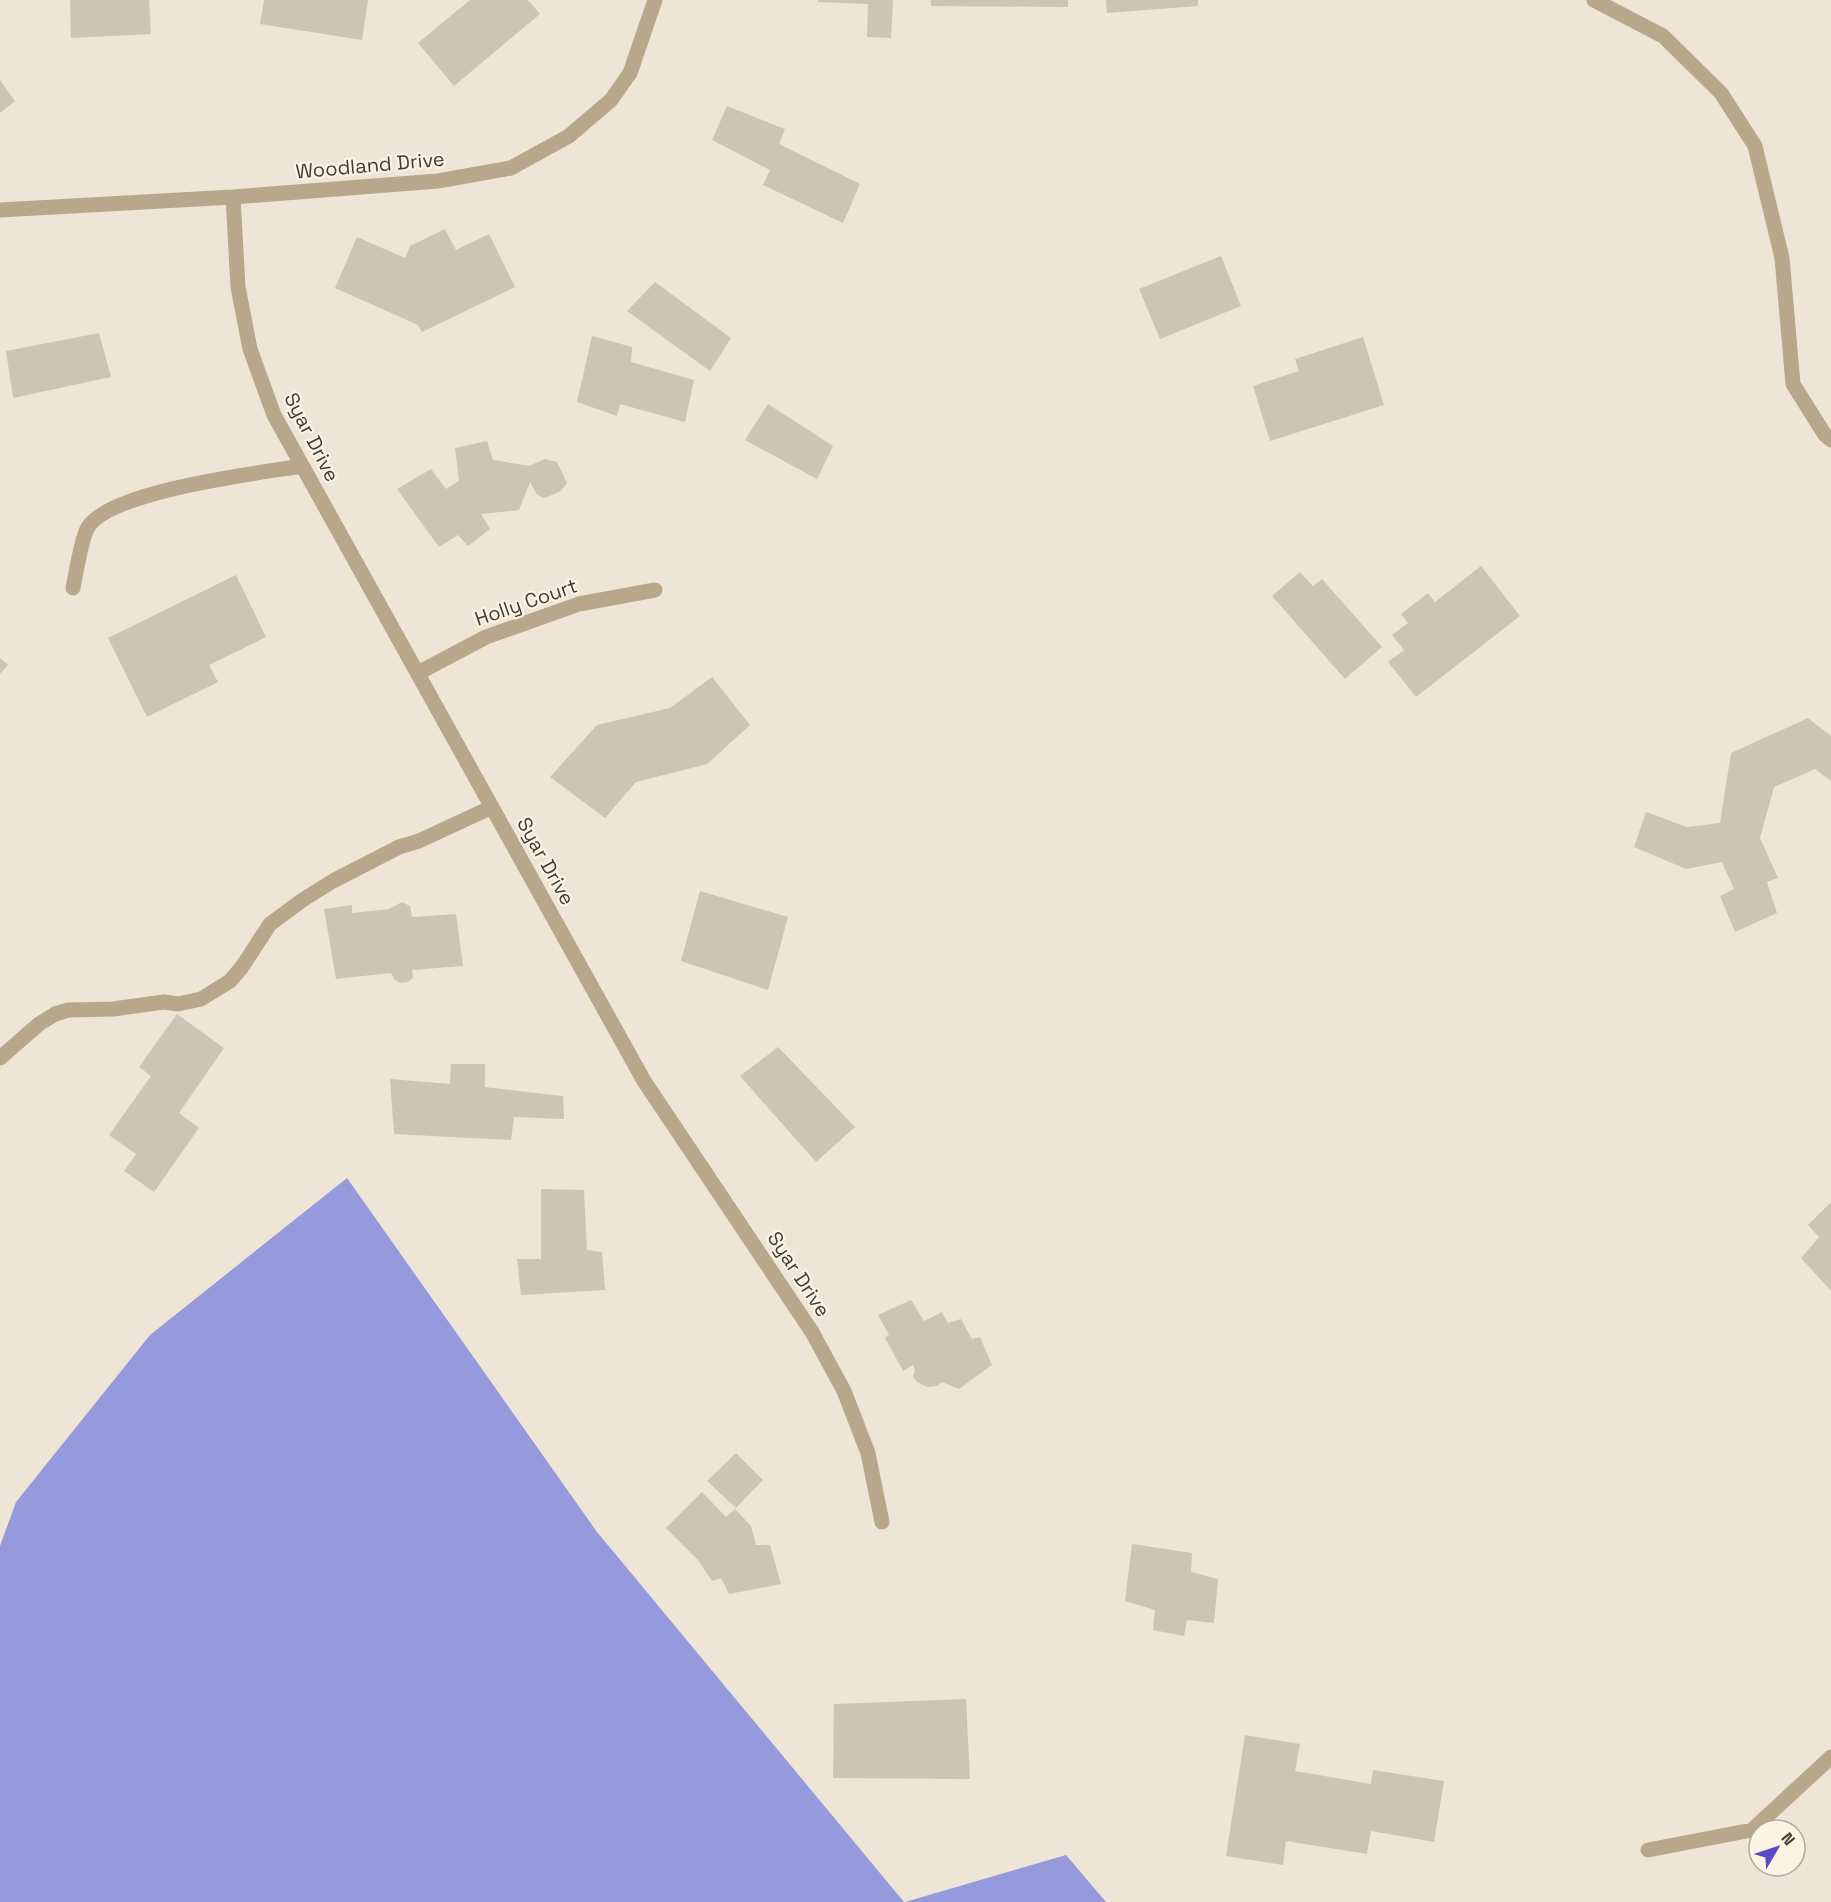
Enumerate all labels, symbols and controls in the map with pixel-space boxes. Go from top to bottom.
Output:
street label: Woodland Drive [294,146,446,184]
street label: Syar Drive [278,388,346,486]
street label: Holly Court [471,572,581,632]
street label: Syar Drive [511,812,581,910]
street label: Syar Drive [762,1226,836,1322]
north arrow [1747,1818,1807,1878]
text: N [1777,1828,1800,1850]

